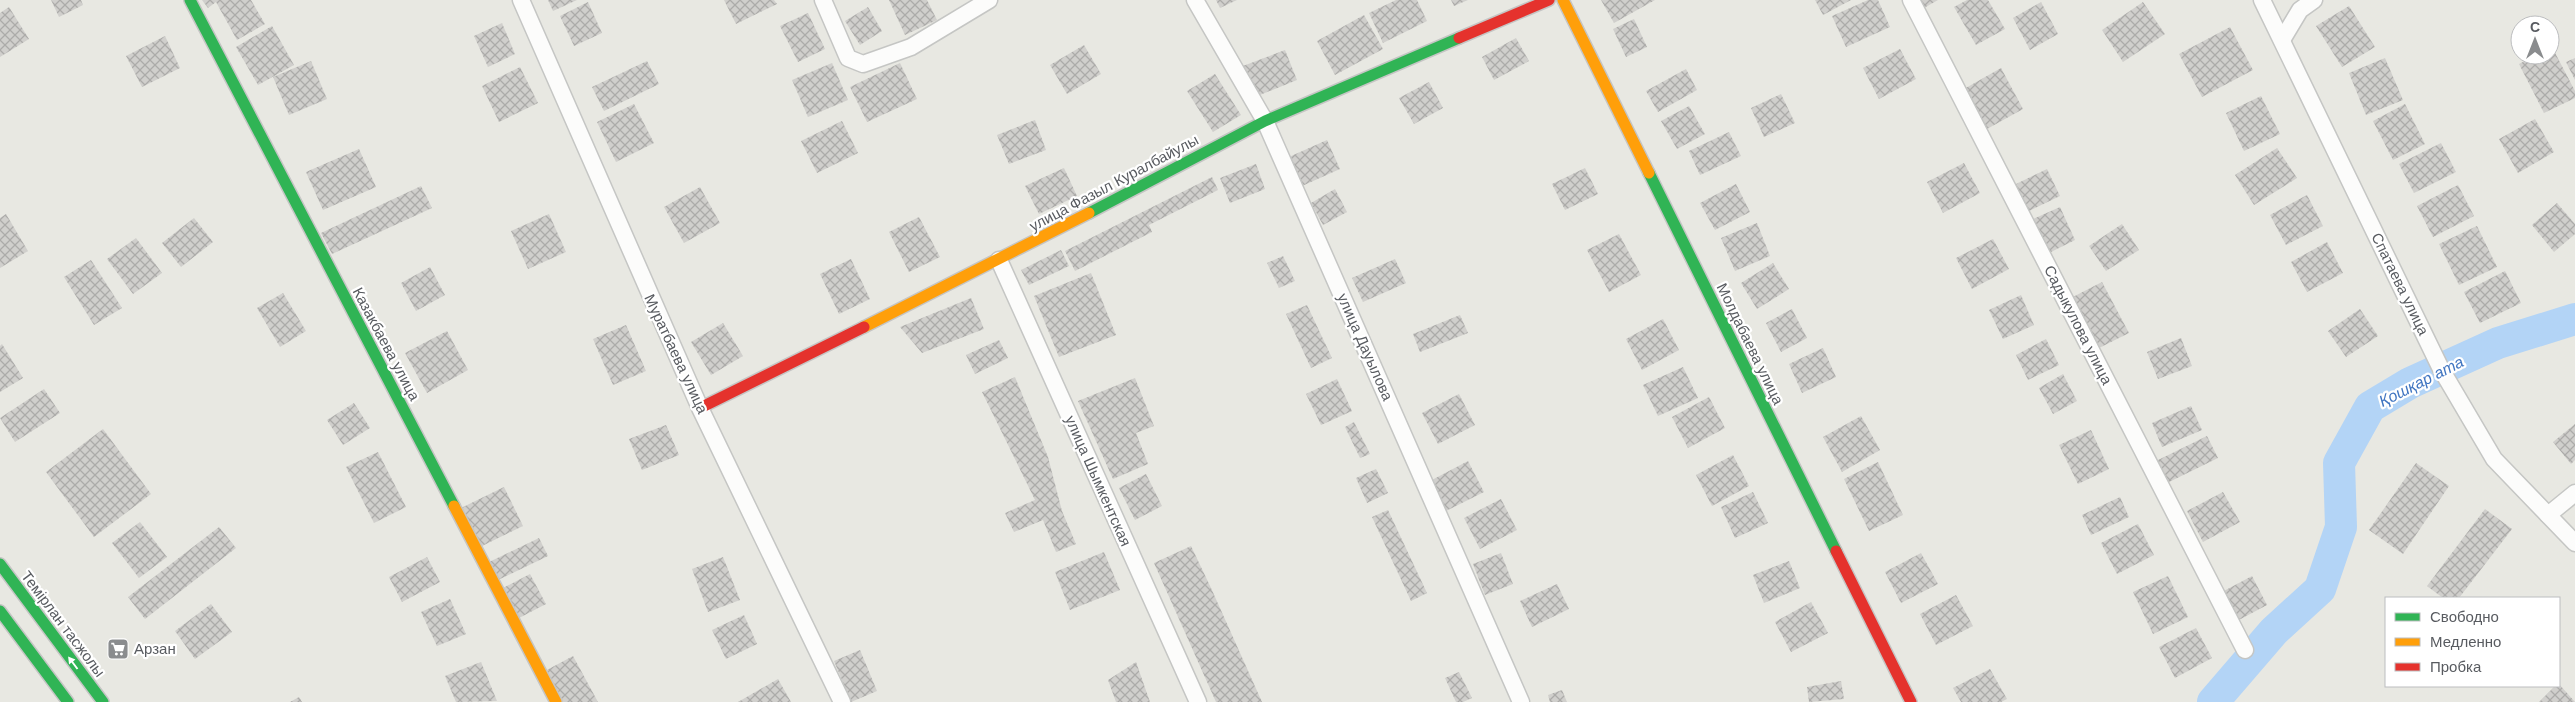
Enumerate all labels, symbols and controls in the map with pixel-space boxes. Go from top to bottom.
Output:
north arrow [2510,15,2560,65]
text: С [2530,19,2540,35]
street label: улица Фазыл Куралбайулы [1026,131,1201,234]
street label: Спатаева улица [2368,230,2433,338]
street label: Садыкулова улица [2041,262,2116,388]
street label: Молдабаева улица [1714,280,1788,408]
street label: Казакбаева улица [349,284,424,404]
street label: Муратбаева улица [641,291,712,417]
street label: улица Дауылова [1334,291,1397,404]
water label: Қошқар ата [2376,353,2466,410]
street label: улица Шымкентская [1062,413,1135,549]
street label: Темірлан тасжолы [18,567,109,680]
legend [2385,597,2560,687]
text: Свободно [2430,608,2499,625]
text: Медленно [2430,633,2501,650]
supermarket icon: Арзан [106,637,130,661]
place label: Арзан [134,640,176,657]
one-way arrow [68,657,79,670]
text: Пробка [2430,658,2482,675]

